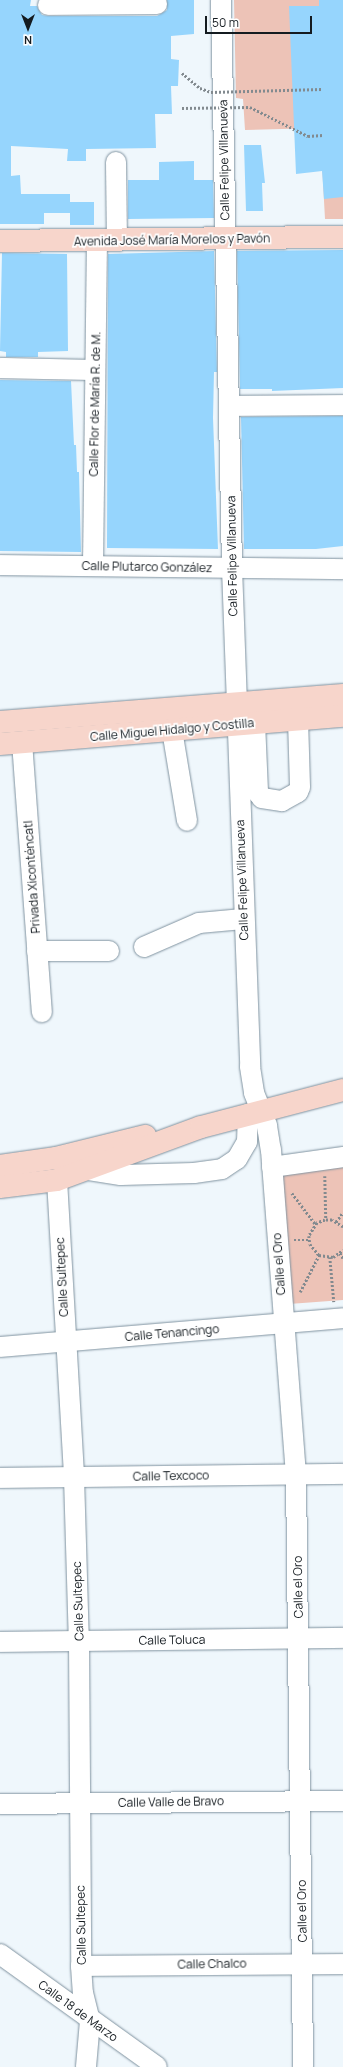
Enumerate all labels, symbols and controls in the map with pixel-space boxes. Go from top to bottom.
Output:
north arrow [8,8,48,48]
scale bar [207,8,314,34]
text: 50 m [212,14,239,31]
text: N [24,33,32,48]
street label: Calle Felipe Villanueva [216,99,232,221]
street label: Avenida José María Morelos y Pavón [74,231,270,249]
street label: Calle Flor de María R. de M. [87,331,103,477]
street label: Calle Felipe Villanueva [224,495,240,617]
street label: Calle Plutarco González [82,559,212,575]
street label: Calle Miguel Hidalgo y Costilla [90,716,254,744]
street label: Calle Felipe Villanueva [233,819,251,941]
street label: Privada Xiconténcatl [21,820,43,934]
street label: Calle el Oro [270,1232,288,1296]
street label: Calle Sultepec [53,1237,71,1317]
street label: Calle Tenancingo [124,1322,220,1344]
street label: Calle Texcoco [133,1468,209,1484]
street label: Calle el Oro [290,1556,306,1618]
street label: Calle Sultepec [69,1561,87,1641]
street label: Calle Toluca [138,1632,206,1648]
street label: Calle Valle de Bravo [118,1794,224,1810]
street label: Calle el Oro [294,1880,310,1942]
street label: Calle Sultepec [73,1885,89,1965]
street label: Calle Chalco [177,1956,247,1972]
street label: Calle 18 de Marzo [35,1977,121,2045]

